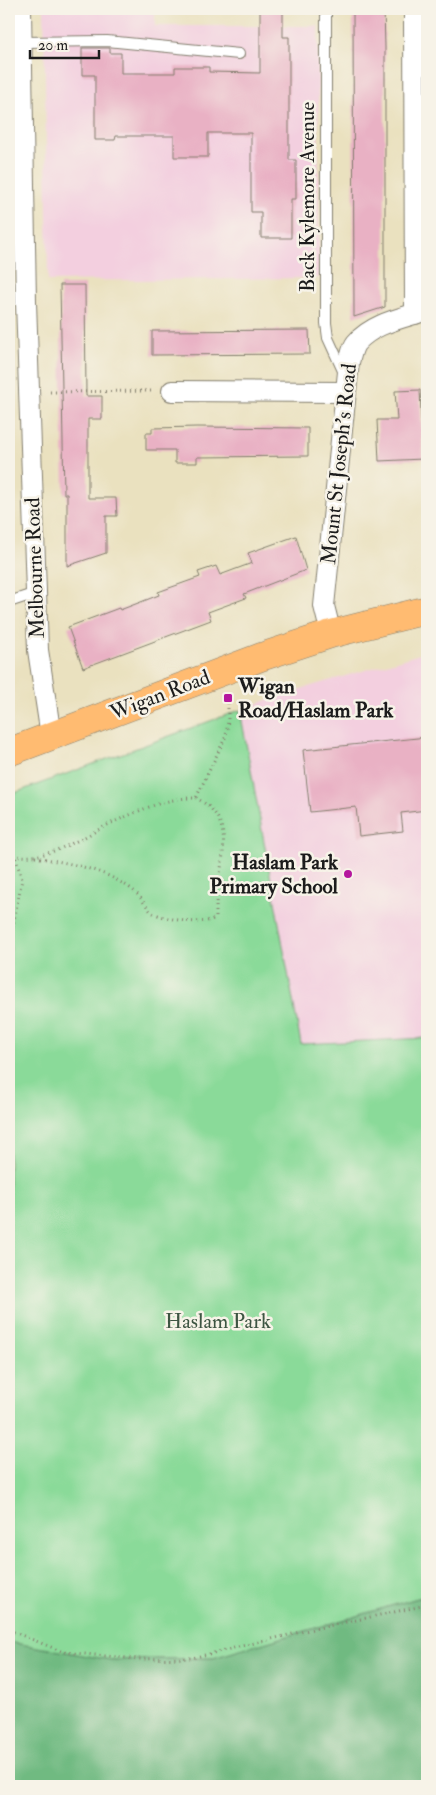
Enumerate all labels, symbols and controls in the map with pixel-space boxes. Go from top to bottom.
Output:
scale bar [30,28,99,60]
text: 20 m [38,36,68,55]
street label: Back Kylemore Avenue [294,101,321,292]
street label: Mount St Joseph's Road [315,362,363,566]
street label: Melbourne Road [19,496,51,639]
street label: Wigan Road [105,663,215,727]
place label: Wigan Road/Haslam Park [237,673,394,724]
marker: Wigan Road/Haslam Park [222,692,234,704]
place label: Haslam Park Primary School [209,849,339,900]
marker: Haslam Park Primary School [342,868,354,880]
park label: Haslam Park [165,1308,271,1335]

